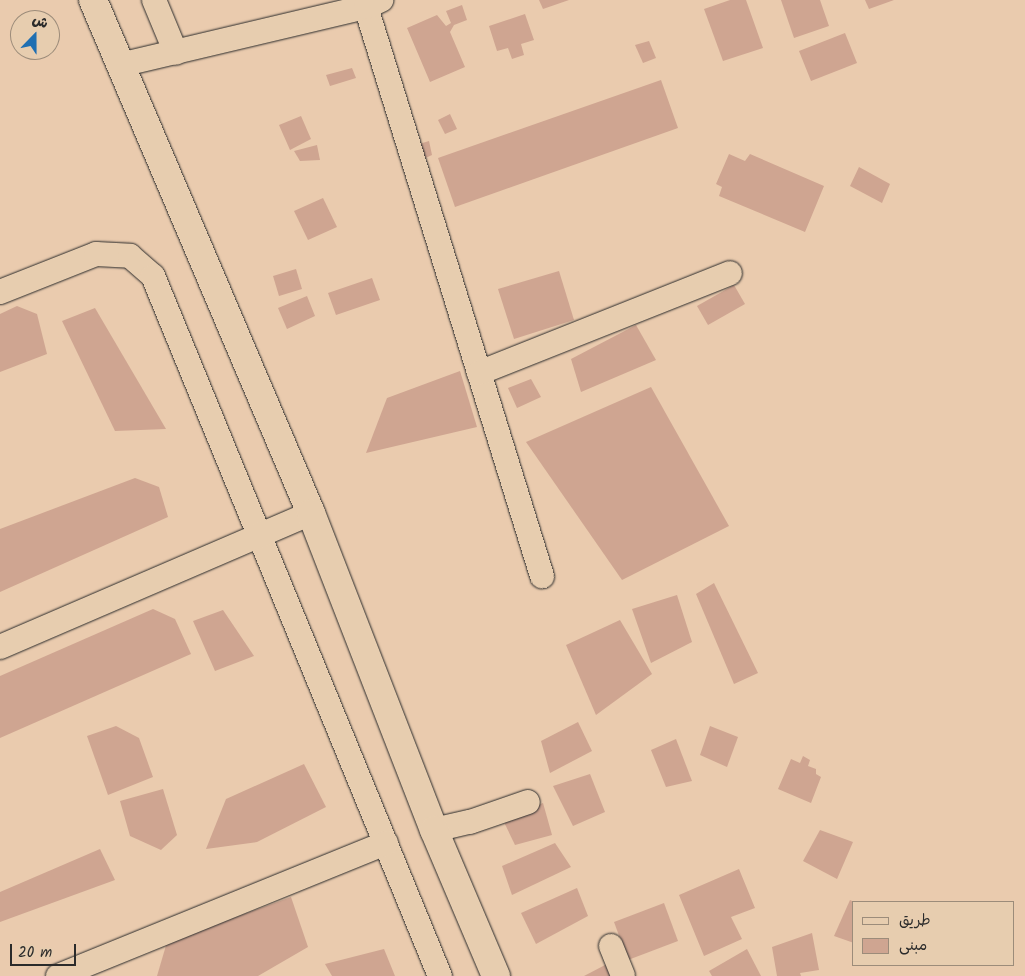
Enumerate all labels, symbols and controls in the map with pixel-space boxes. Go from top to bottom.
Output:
text: ش [29,9,52,35]
north arrow [10,10,60,60]
legend [852,901,1015,966]
text: طريق [899,909,931,933]
scale bar [12,934,79,966]
text: مبنى [899,934,927,958]
text: 20 m [18,941,52,965]

